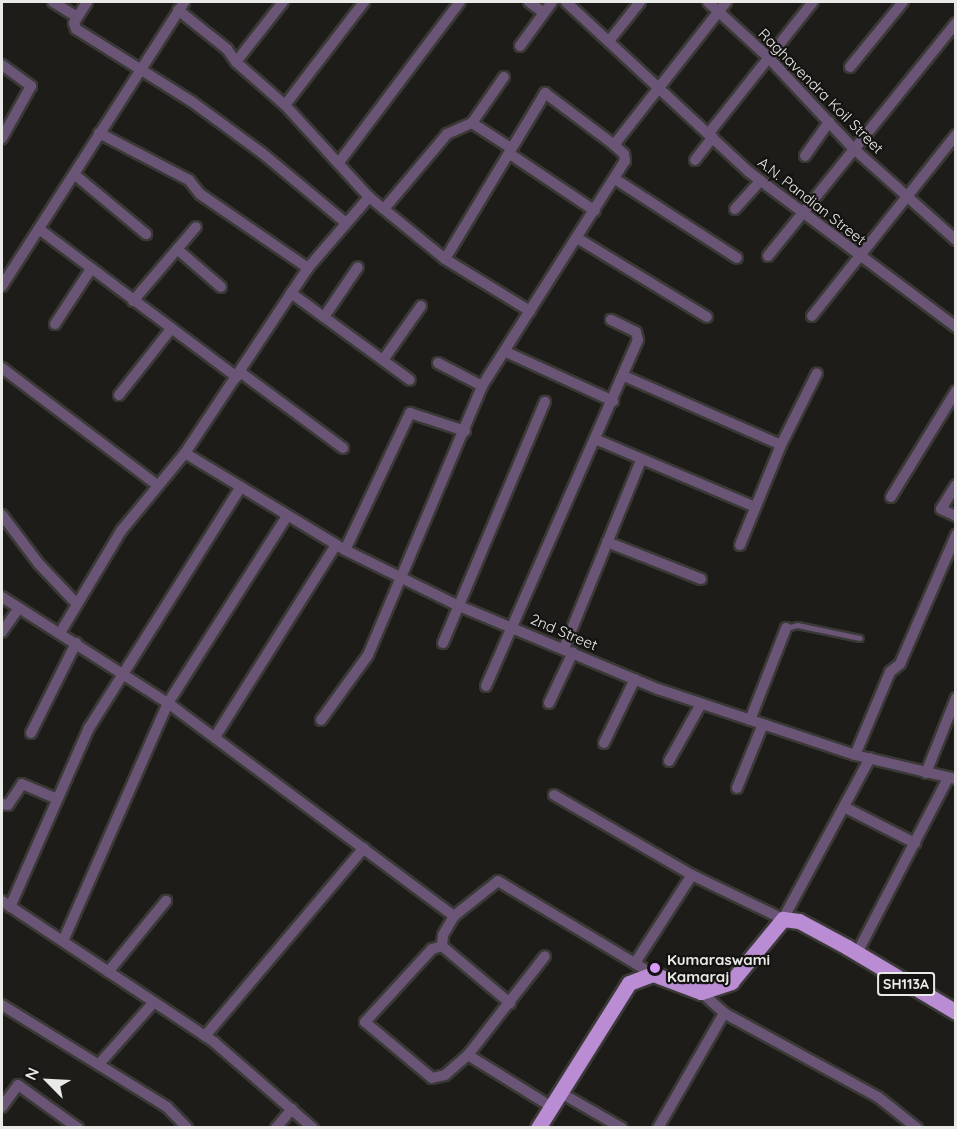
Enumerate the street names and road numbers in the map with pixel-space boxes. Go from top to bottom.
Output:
street label: Raghavendra Koil Street [755,25,887,157]
street label: A.N. Pandian Street [754,153,870,249]
street label: 2nd Street [528,610,600,654]
road number: SH113A [876,973,936,995]

